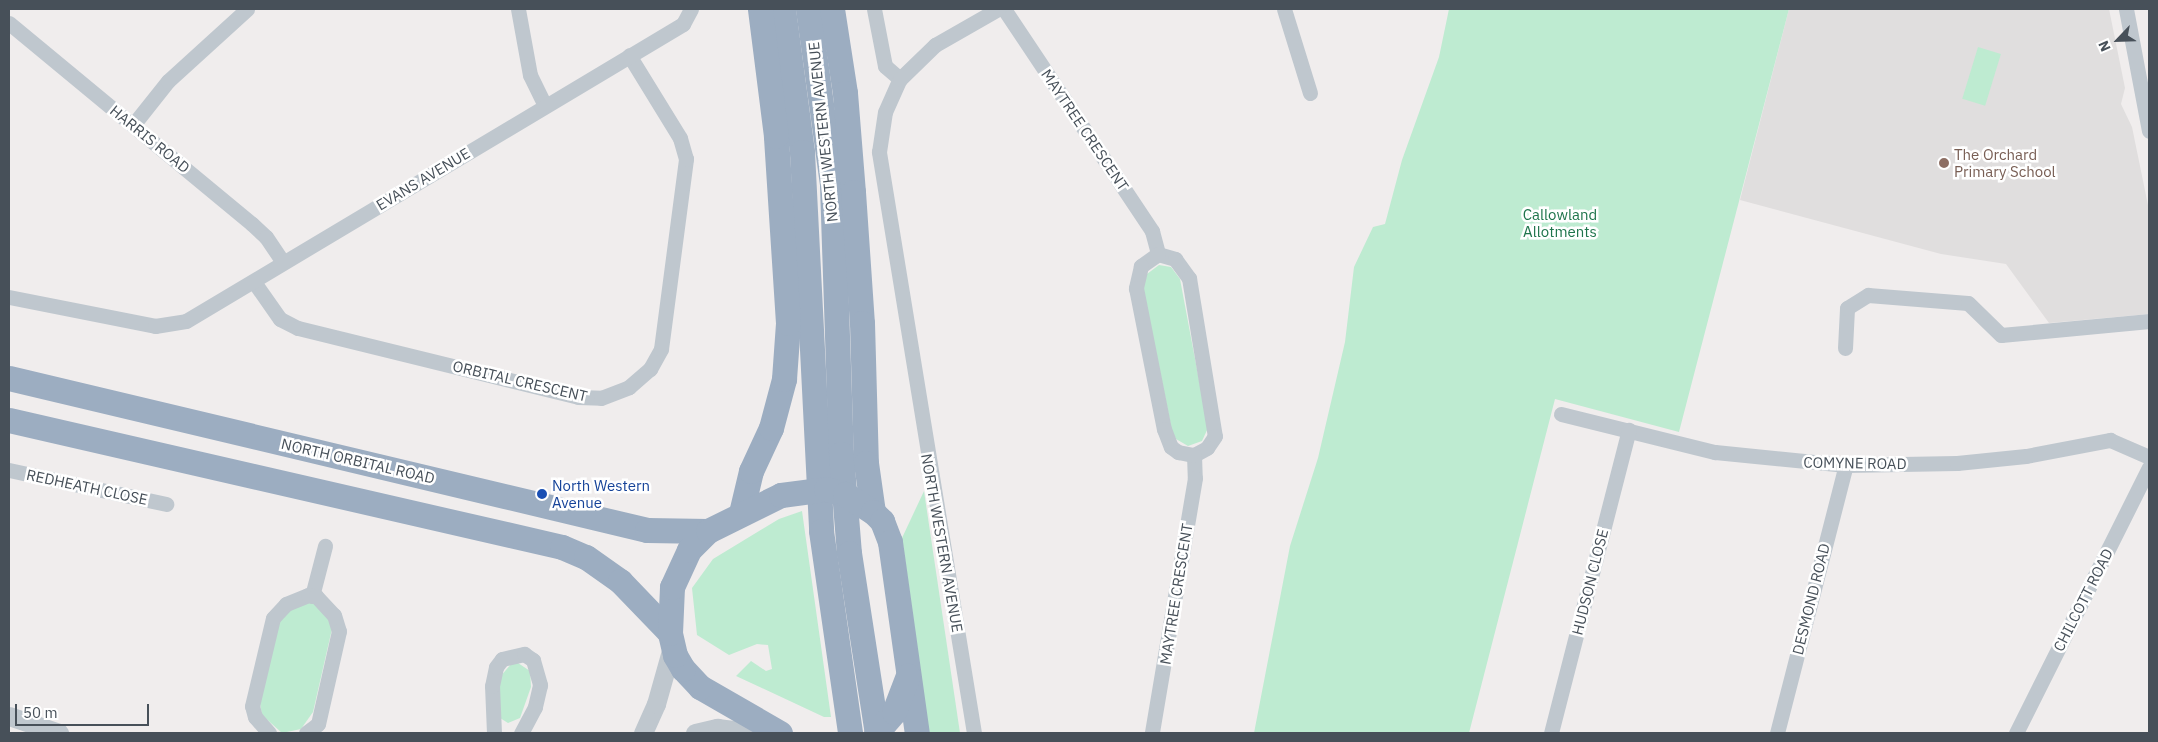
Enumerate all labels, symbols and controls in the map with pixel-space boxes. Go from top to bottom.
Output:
north arrow [2093,15,2143,65]
text: N [2094,38,2115,54]
street label: NORTH WESTERN AVENUE [805,41,841,223]
street label: MAYTREE CRESCENT [1038,66,1132,194]
street label: HARRIS ROAD [107,101,193,177]
street label: EVANS AVENUE [373,144,473,214]
place label: The Orchard Primary School [1954,145,2056,180]
marker: The Orchard Primary School [1938,157,1950,169]
park label: Callowland Allotments [1523,205,1597,240]
street label: ORBITAL CRESCENT [451,357,589,405]
street label: NORTH ORBITAL ROAD [280,435,436,487]
street label: NORTH WESTERN AVENUE [917,452,967,634]
street label: COMYNE ROAD [1803,453,1907,473]
street label: REDHEATH CLOSE [25,465,149,509]
place label: North Western Avenue [552,476,650,511]
marker: North Western Avenue [536,488,548,500]
street label: MAYTREE CRESCENT [1156,522,1196,666]
street label: HUDSON CLOSE [1568,527,1612,637]
street label: DESMOND ROAD [1788,541,1834,657]
street label: CHILCOTT ROAD [2049,546,2117,654]
scale bar [18,694,151,726]
text: 50 m [23,703,58,722]

